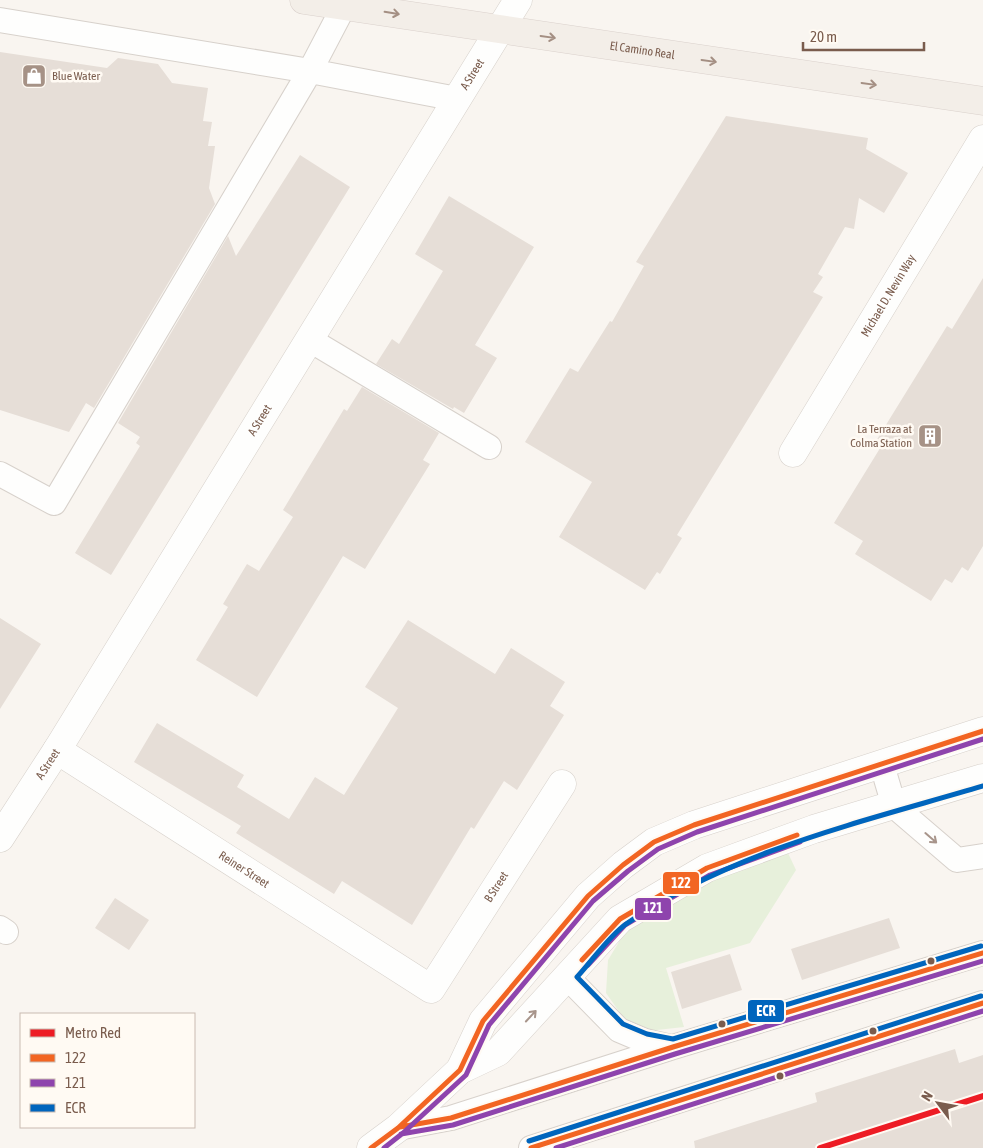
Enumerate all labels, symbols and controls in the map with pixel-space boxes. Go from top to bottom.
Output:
one-way arrow [384,9,400,19]
scale bar [803,20,924,52]
text: 20 m [810,28,837,45]
one-way arrow [539,33,555,43]
street label: El Camino Real [609,39,677,62]
street label: A Street [457,56,487,92]
one-way arrow [700,56,716,66]
shop icon: Blue Water [21,63,47,89]
place label: Blue Water [52,69,100,83]
one-way arrow [861,80,877,90]
street label: Michael D. Nevin Way [858,252,919,339]
street label: A Street [245,402,275,438]
place label: La Terraza at Colma Station [850,422,913,450]
building icon: La Terraza at Colma Station [917,423,943,449]
street label: A Street [33,746,63,782]
one-way arrow [925,832,938,844]
street label: Reiner Street [216,848,272,891]
street label: B Street [481,868,512,905]
line badge: 122 [662,871,700,895]
text: 122 [671,875,691,891]
line badge: 121 [634,897,672,921]
text: 121 [643,900,663,916]
unlabelled marker [926,956,936,966]
line badge: ECR [747,999,785,1023]
text: ECR [756,1003,776,1019]
one-way arrow [525,1010,537,1022]
legend [20,1013,195,1128]
unlabelled marker [717,1019,727,1029]
text: Metro Red [65,1024,121,1041]
unlabelled marker [868,1026,878,1036]
text: 122 [65,1049,86,1066]
unlabelled marker [775,1071,785,1081]
text: 121 [65,1074,86,1091]
north arrow [913,1078,963,1128]
text: N [918,1088,936,1104]
text: ECR [65,1099,86,1116]

